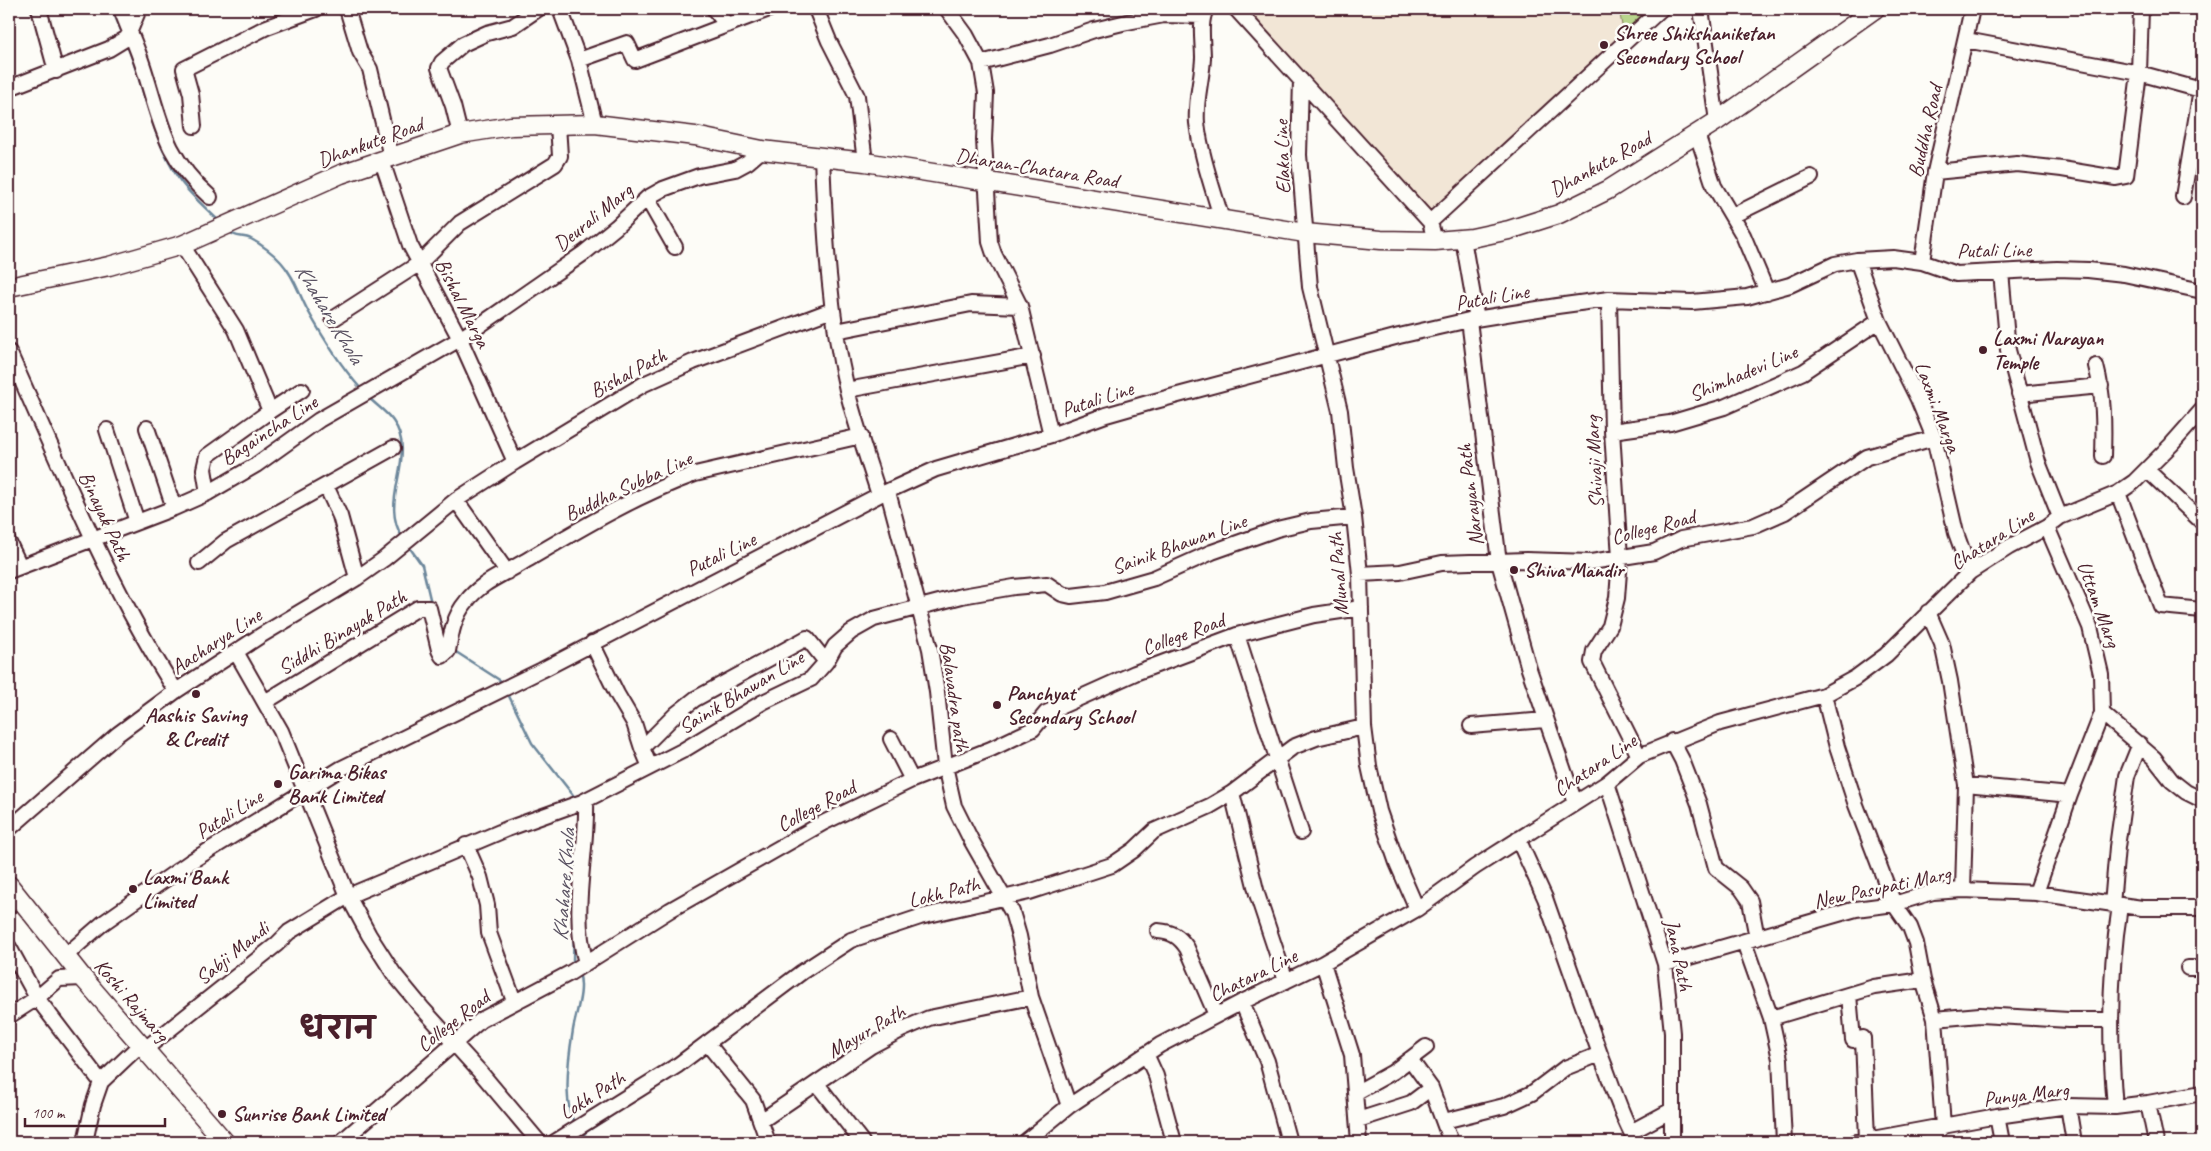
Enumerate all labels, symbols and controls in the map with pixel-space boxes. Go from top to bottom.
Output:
place label: Shree Shikshaniketan Secondary School [1614,20,1776,71]
marker: Shree Shikshaniketan Secondary School [1598,39,1610,51]
street label: Buddha Road [1902,79,1949,180]
street label: Dhankute Road [314,110,430,173]
street label: Elaka Line [1268,117,1296,195]
street label: Dhankuta Road [1545,124,1659,203]
street label: Dharan-Chatara Road [954,142,1124,194]
street label: Deurali Marg [548,176,639,257]
street label: Putali Line [1957,236,2032,264]
street label: Bishal Marga [429,254,497,354]
water label: Khahare Khola [288,258,371,371]
street label: Putali Line [1453,278,1532,316]
place label: Laxmi Narayan Temple [1993,325,2104,375]
street label: Shimhadevi Line [1685,338,1802,407]
street label: Bishal Path [585,341,672,404]
marker: Laxmi Narayan Temple [1977,344,1989,356]
street label: Laxmi Marga [1909,358,1968,458]
street label: Putali Line [1058,375,1137,423]
street label: Bagaincha Line [216,388,323,471]
street label: Shivaji Marg [1579,414,1609,509]
street label: Narayan Path [1451,441,1489,548]
street label: Buddha Subba Line [560,445,697,527]
street label: Binayak Path [73,467,138,566]
street label: College Road [1608,502,1701,551]
street label: Chatara Line [1945,502,2040,576]
street label: Sainik Bhawan Line [1108,507,1252,580]
street label: Putali Line [682,526,761,582]
street label: Munal Path [1322,530,1354,616]
place label: Shiva Mandir [1524,557,1626,583]
street label: Uttam Marg [2071,557,2127,652]
marker: Shiva Mandir [1508,564,1520,576]
street label: Siddhi Binayak Path [273,583,412,681]
street label: Aacharya Line [166,601,267,680]
street label: College Road [1138,606,1231,661]
street label: Balavadra path [934,640,976,755]
street label: Sainik Bhawan Line [674,643,810,740]
place label: Panchyat Secondary School [1007,680,1137,731]
marker: Aashis Saving & Credit [190,688,202,700]
marker: Panchyat Secondary School [991,699,1003,711]
place label: Aashis Saving & Credit [145,702,249,752]
street label: Chatara Line [1548,727,1643,802]
place label: Garima Bikas Bank Limited [288,759,388,809]
street label: College Road [772,773,863,838]
marker: Garima Bikas Bank Limited [272,778,284,790]
street label: Putali Line [191,783,268,845]
water label: Khahare Khola [546,826,582,942]
street label: New Pasupati Marg [1811,859,1954,914]
place label: Laxmi Bank Limited [143,864,230,914]
street label: Lokh Path [906,870,983,913]
marker: Laxmi Bank Limited [127,883,139,895]
street label: Sabji Mandi [190,914,276,990]
street label: Jana Path [1659,916,1699,994]
street label: Chatara Line [1205,942,1302,1007]
street label: Koshi Rajmarg [89,953,176,1048]
street label: College Road [411,982,498,1058]
street label: Mayur Path [822,998,911,1064]
district label: धरान [299,1009,377,1048]
street label: Lokh Path [554,1064,631,1125]
street label: Punya Marg [1982,1076,2072,1112]
scale bar [25,1096,165,1128]
place label: Sunrise Bank Limited [232,1101,389,1127]
text: 100 m [32,1104,66,1123]
marker: Sunrise Bank Limited [216,1108,228,1120]

